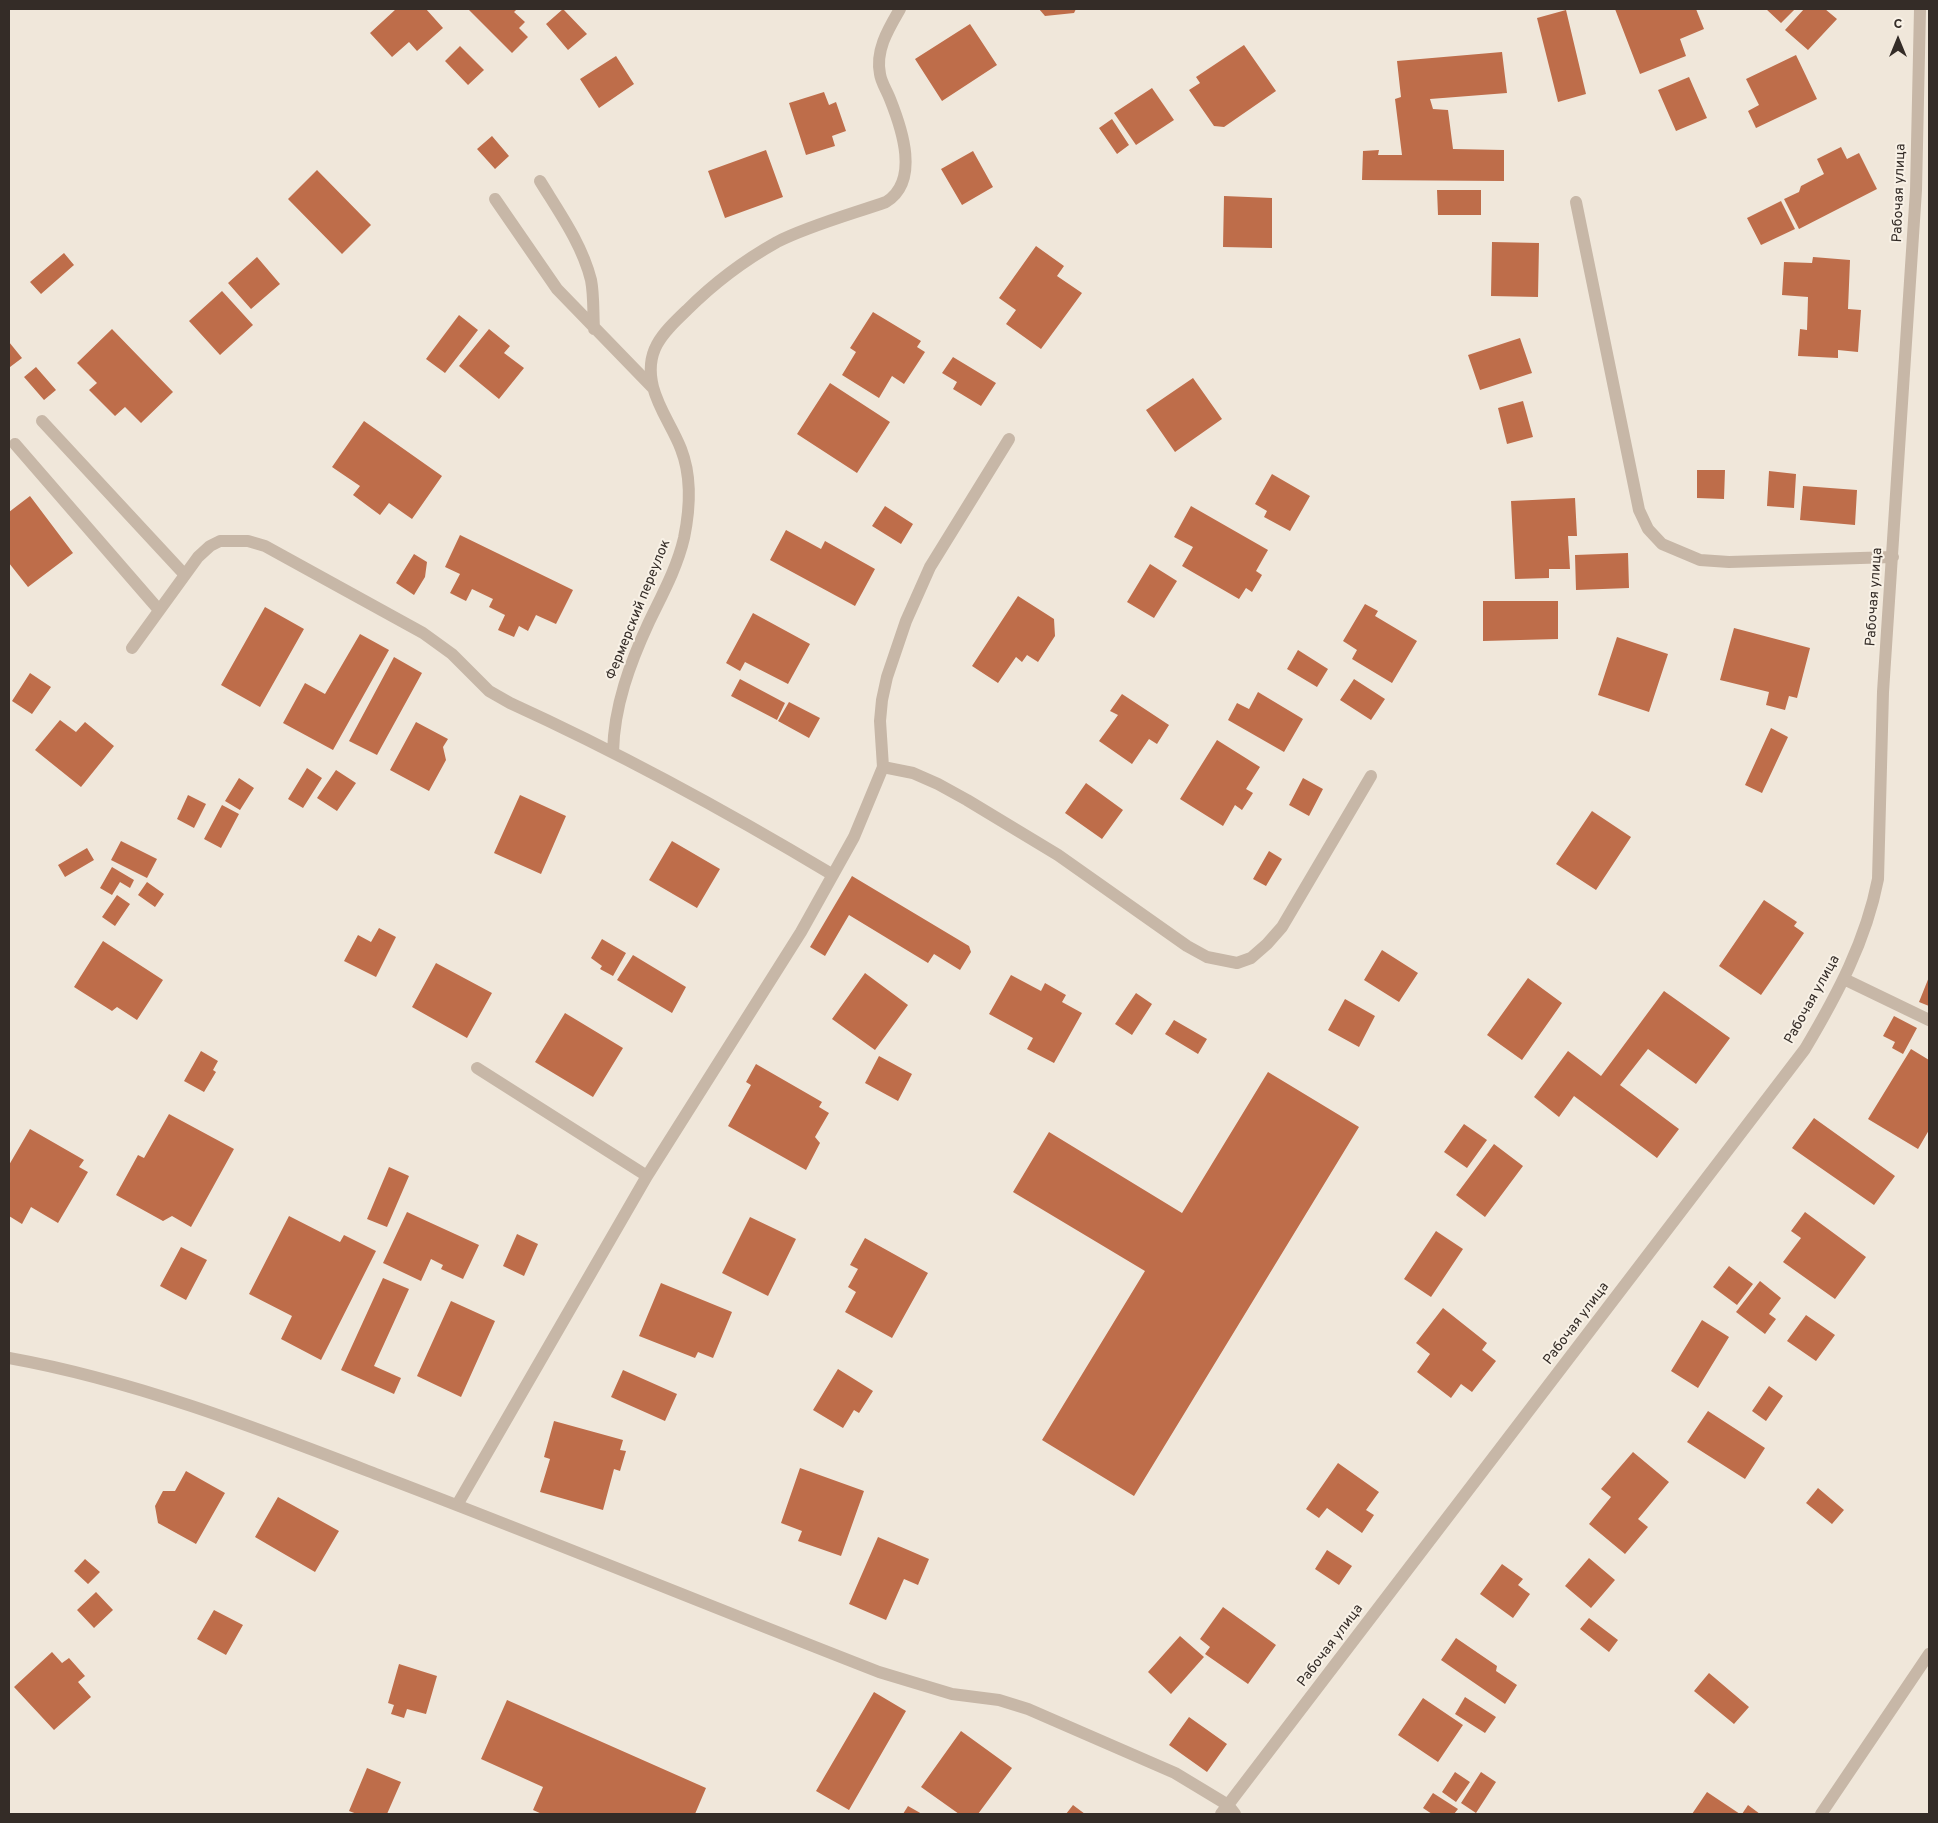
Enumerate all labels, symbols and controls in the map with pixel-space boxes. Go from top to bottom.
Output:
north arrow [1873,15,1923,65]
text: С [1894,16,1902,33]
street label: Рабочая улица [1890,143,1910,243]
street label: Фермерский переулок [603,537,675,683]
street label: Рабочая улица [1863,547,1887,647]
street label: Рабочая улица [1782,953,1844,1047]
street label: Рабочая улица [1541,1279,1613,1369]
street label: Рабочая улица [1295,1601,1367,1691]

